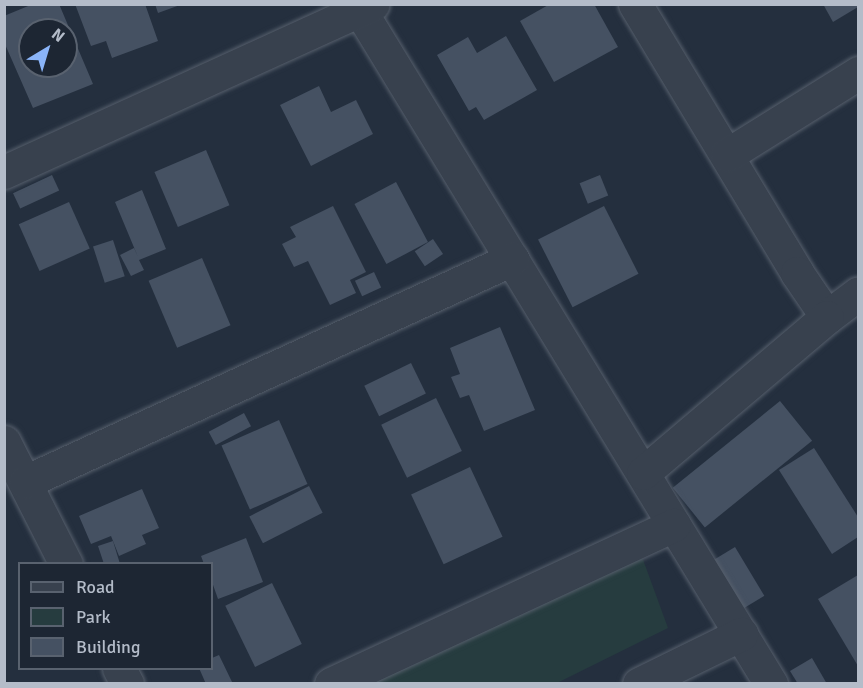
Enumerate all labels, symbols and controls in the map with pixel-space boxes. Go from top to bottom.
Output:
north arrow [18,18,78,78]
text: N [47,24,68,47]
legend [18,562,213,670]
text: Road [76,576,115,598]
text: Park [76,606,111,628]
text: Building [76,636,140,658]

